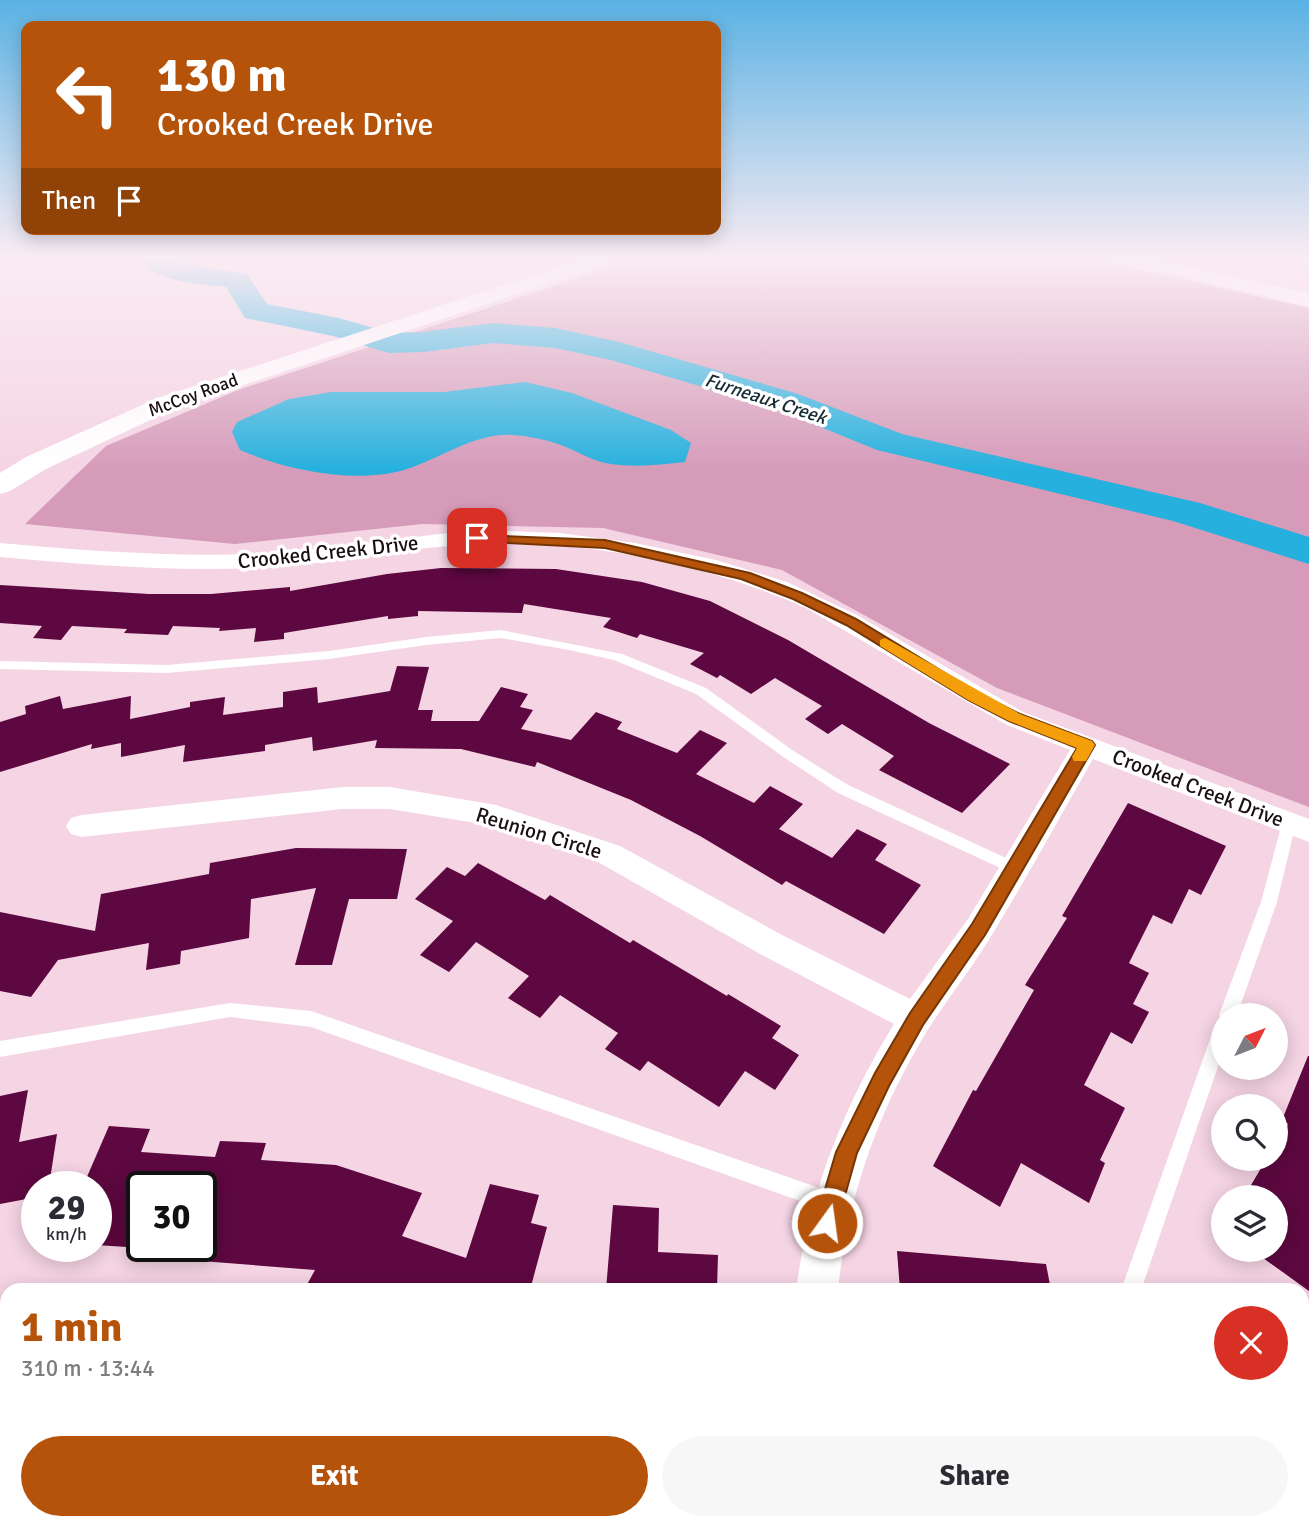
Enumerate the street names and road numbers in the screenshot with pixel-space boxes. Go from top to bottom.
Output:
street label: McCoy Road [145,369,241,421]
street label: Crooked Creek Drive [236,530,420,574]
street label: Crooked Creek Drive [1109,743,1287,833]
street label: Reunion Circle [473,801,605,865]

